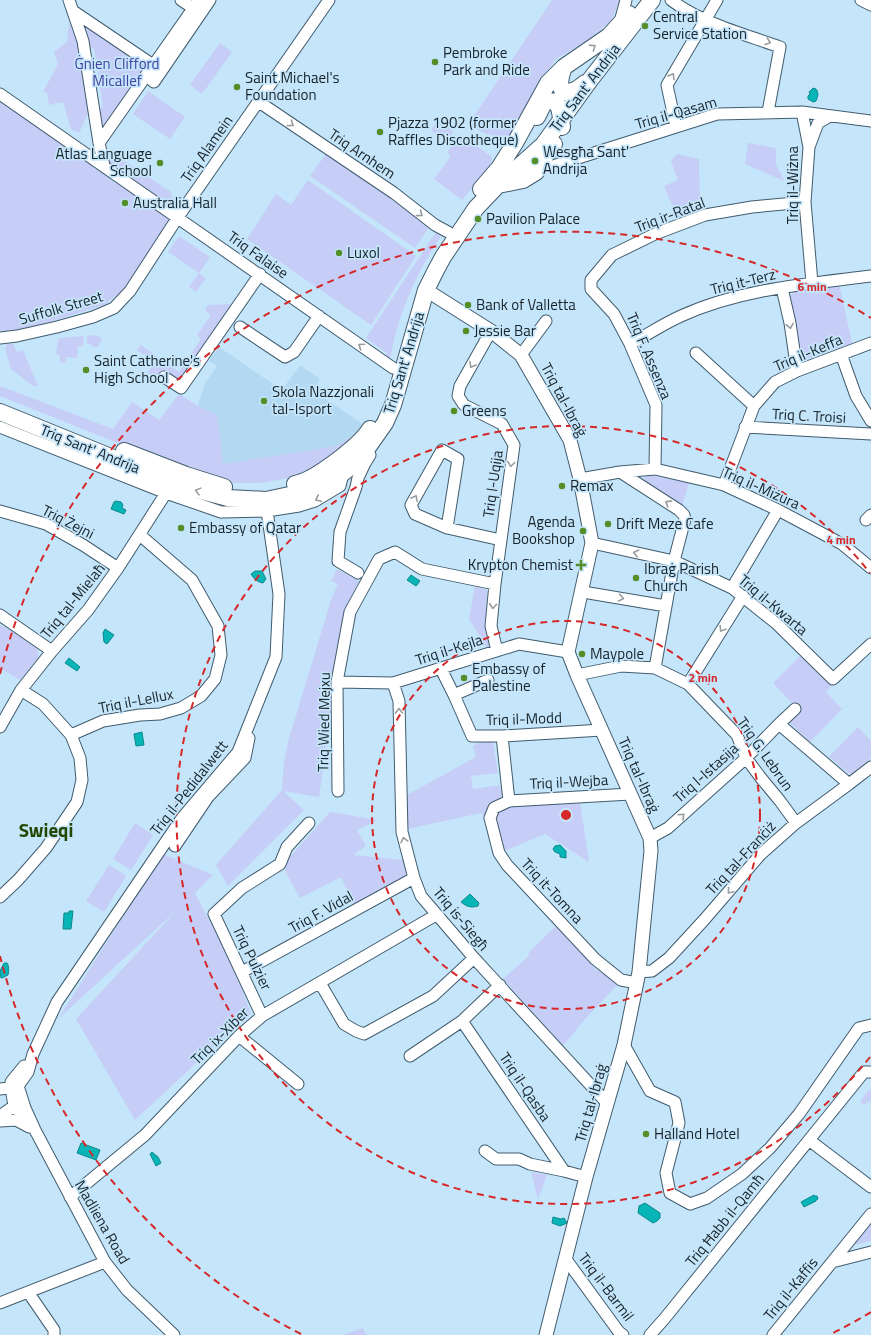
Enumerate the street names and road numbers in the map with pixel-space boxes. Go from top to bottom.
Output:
street label: Triq Sant' Andrija [544,38,626,137]
street label: Triq il-Qasam [632,90,719,135]
street label: Triq Alamein [175,110,238,187]
street label: Triq Arnhem [324,123,400,185]
street label: Triq il-Wiżna [781,145,804,224]
street label: Triq ir-Ratal [631,191,708,238]
street label: Triq Falaise [223,225,294,284]
street label: Triq it-Terz [708,262,778,301]
street label: Suffolk Street [16,284,106,330]
street label: Triq Sant' Andrija [377,308,430,417]
street label: Triq F. Assenza [621,309,678,403]
street label: Triq il-Keffa [770,328,846,377]
street label: Triq tal-Ibraġ [535,359,594,441]
street label: Triq C. Troisi [771,402,847,429]
street label: Triq Sant' Andrija [37,418,144,479]
street label: Triq l-Uqija [476,448,509,519]
street label: Triq il-Miżura [719,460,804,515]
street label: Triq Żejni [38,499,99,545]
street label: Triq tal-Mielaħ [35,558,110,644]
street label: Triq il-Kwarta [734,569,813,641]
street label: Triq il-Kejla [412,628,486,671]
street label: Triq Wied Mejxu [311,672,336,772]
street label: Triq il-Lellux [96,682,176,719]
street label: Triq il-Modd [486,706,562,731]
street label: Triq G. Lebrun [731,712,799,795]
street label: Triq tal-Ibraġ [612,733,667,817]
street label: Triq il-Pedidalwett [144,735,234,840]
street label: Triq l-Istasija [668,737,744,808]
street label: Triq il-Wejba [529,768,609,795]
street label: Triq tal-Franċiż [700,815,781,900]
street label: Triq it-Tomna [516,853,589,929]
street label: Triq is-Siegħ [428,882,495,956]
street label: Triq F. Vidal [284,884,357,939]
street label: Triq Pulzier [227,922,278,994]
street label: Triq ix-Xiber [185,1001,254,1070]
street label: Triq il-Qasba [494,1047,557,1126]
street label: Triq tal-Ibraġ [568,1060,613,1145]
street label: Triq Ħabb il-Qamħ [680,1168,770,1271]
street label: Madliena Road [69,1175,136,1268]
street label: Triq il-Barmil [573,1248,640,1326]
street label: Triq il-Kaffis [758,1252,823,1325]

